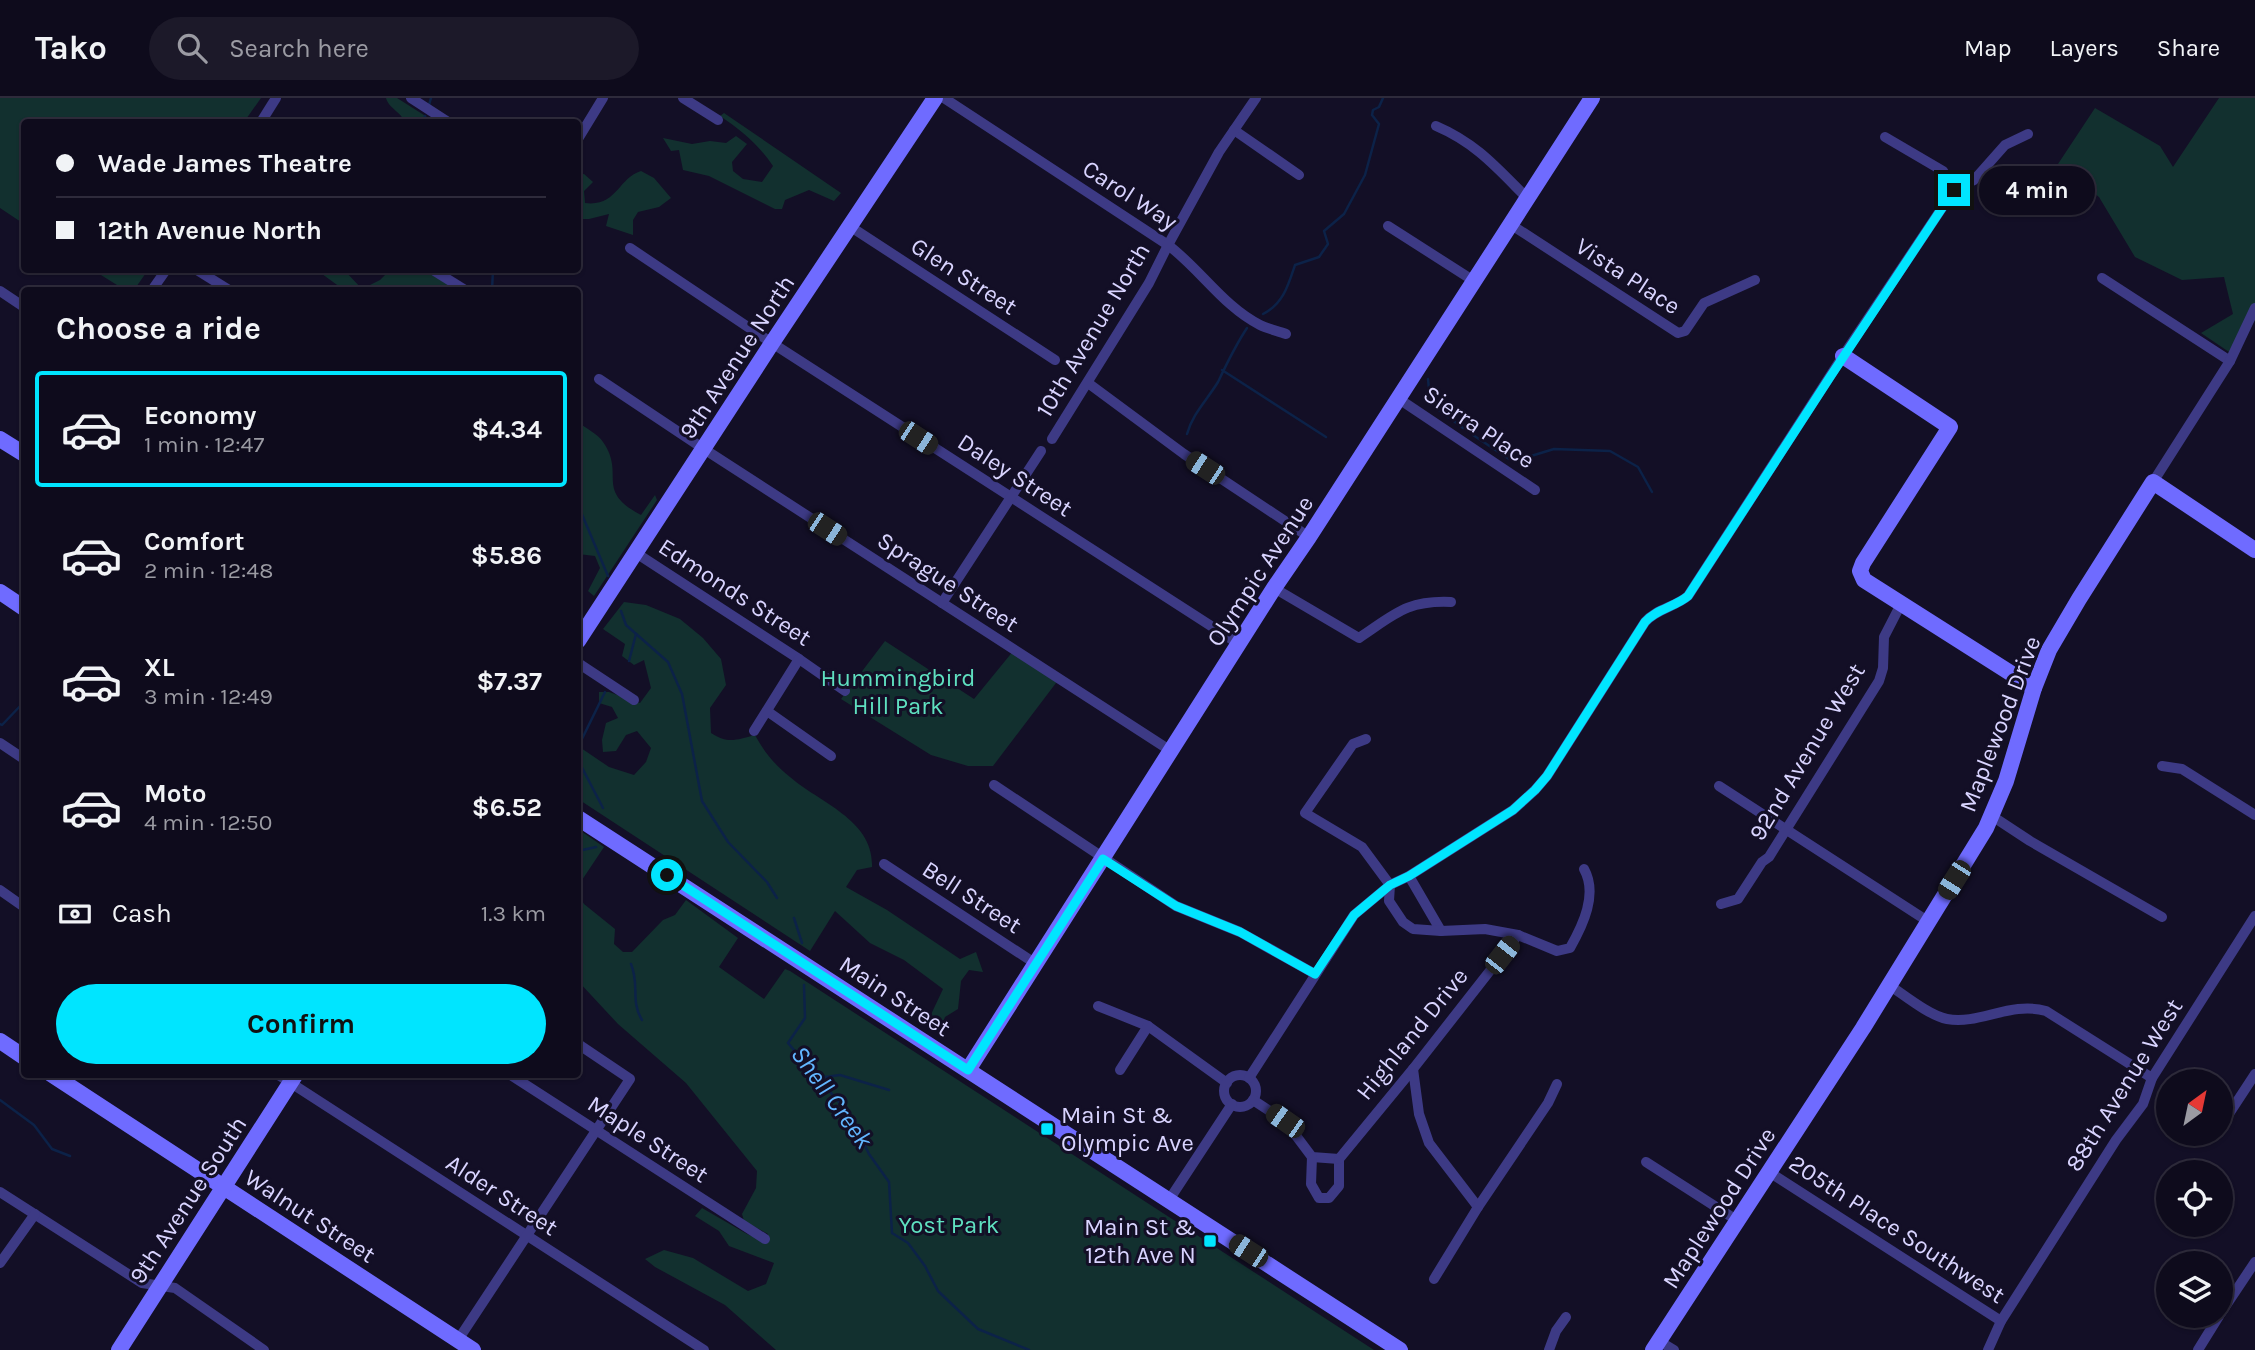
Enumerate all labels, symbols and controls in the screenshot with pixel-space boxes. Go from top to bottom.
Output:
search box [149,17,639,80]
text: Tako [35,29,107,67]
icon: search [173,29,211,67]
text: Search here [229,33,369,64]
text: Map [1964,34,2012,62]
text: Layers [2050,34,2119,62]
text: Share [2157,34,2220,62]
text: Wade James Theatre [98,148,352,179]
street label: Carol Way [1077,154,1183,236]
callout: 4 min [1979,166,2094,214]
route end [1938,174,1970,206]
text: 4 min [2005,177,2069,204]
text: 12th Avenue North [98,215,322,246]
street label: Glen Street [906,231,1022,321]
street label: Vista Place [1570,232,1686,320]
street label: 10th Avenue North [1030,238,1156,422]
street label: 9th Avenue North [674,270,800,444]
text: Choose a ride [56,310,261,347]
street label: Sierra Place [1418,380,1540,474]
icon: car [60,398,123,461]
text: Economy [144,400,256,431]
text: $4.34 [471,414,542,445]
car [895,418,942,458]
street label: Daley Street [953,428,1077,522]
text: 1 min · 12:47 [144,431,264,458]
car [1182,448,1229,488]
street label: Olympic Avenue [1201,490,1319,652]
car [804,509,851,549]
icon: car [60,524,123,587]
text: Comfort [144,526,245,557]
street label: Sprague Street [872,526,1024,638]
street label: Edmonds Street [653,532,817,652]
text: $5.86 [471,540,542,571]
text: 2 min · 12:48 [144,557,273,584]
street label: Maplewood Drive [1954,632,2046,816]
icon: car [60,650,123,713]
text: XL [144,652,175,683]
street label: 92nd Avenue West [1743,658,1871,846]
park label: Hummingbird Hill Park [821,664,975,720]
text: $7.37 [476,666,542,697]
text: 3 min · 12:49 [144,683,273,710]
icon: car [60,776,123,839]
text: Moto [144,778,206,809]
text: $6.52 [472,792,542,823]
text: 4 min · 12:50 [144,809,272,836]
street label: Bell Street [917,855,1027,939]
car [1934,857,1975,903]
route start [651,859,683,891]
icon: cash [56,895,94,933]
text: Cash [112,898,172,929]
text: 1.3 km [481,900,546,927]
car [1481,932,1524,978]
street label: Main Street [834,950,956,1042]
street label: Highland Drive [1350,962,1474,1106]
button: Confirm [56,984,546,1064]
street label: 88th Avenue West [2060,994,2188,1176]
water label: Shell Creek [784,1040,880,1155]
north arrow [2156,1069,2233,1146]
map controls [2156,1069,2233,1328]
street label: Maple Street [582,1090,714,1188]
car [1262,1100,1309,1142]
place label: Main St & Olympic Ave [1061,1101,1194,1157]
street label: 9th Avenue South [124,1111,252,1289]
marker: Main St & Olympic Ave [1039,1121,1055,1137]
street label: Maplewood Drive [1657,1122,1781,1294]
street label: Alder Street [441,1149,563,1241]
street label: 205th Place Southwest [1784,1149,2010,1309]
button: locate [2156,1160,2233,1237]
street label: Walnut Street [239,1163,381,1269]
park label: Yost Park [899,1211,999,1239]
place label: Main St & 12th Ave N [1084,1213,1196,1269]
car [1225,1231,1272,1271]
marker: Main St & 12th Ave N [1202,1233,1218,1249]
button: layers [2156,1251,2233,1328]

